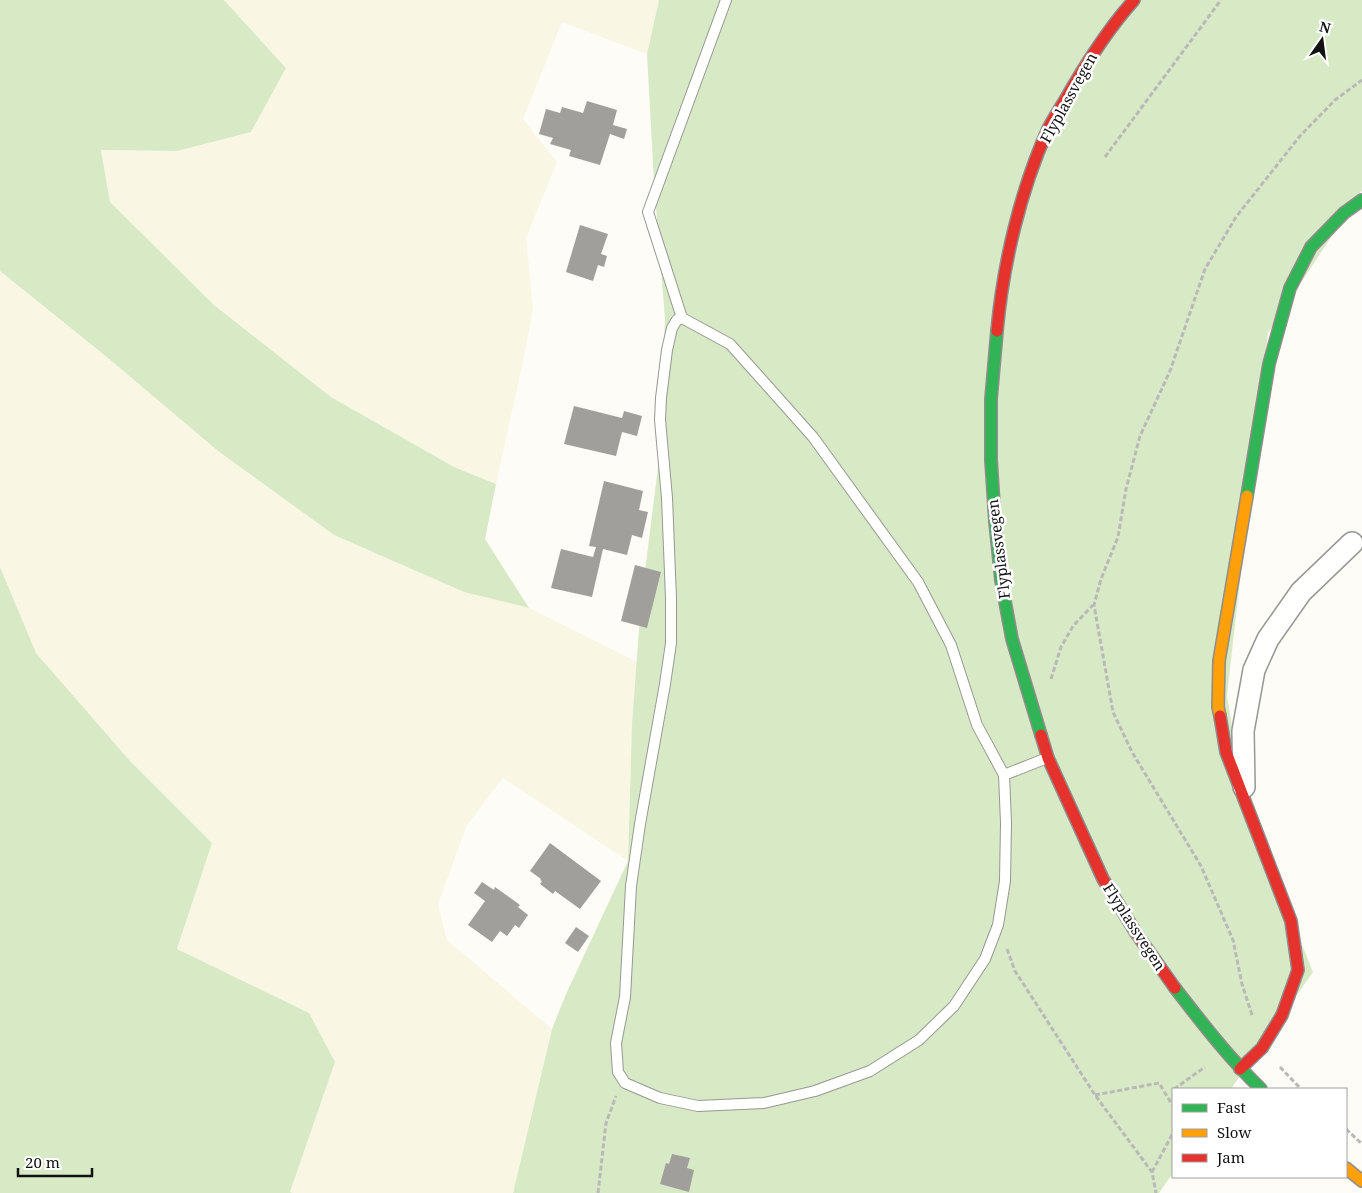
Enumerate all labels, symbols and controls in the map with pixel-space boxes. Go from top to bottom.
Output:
north arrow [1297,15,1347,65]
text: N [1318,16,1333,37]
street label: Flyplassvegen [1035,49,1101,146]
street label: Flyplassvegen [982,498,1014,600]
street label: Flyplassvegen [1099,879,1171,974]
legend [1172,1088,1347,1178]
text: Fast [1217,1097,1246,1117]
text: Slow [1217,1122,1251,1142]
scale bar [18,1146,91,1178]
text: Jam [1216,1147,1245,1167]
text: 20 m [25,1152,60,1172]

